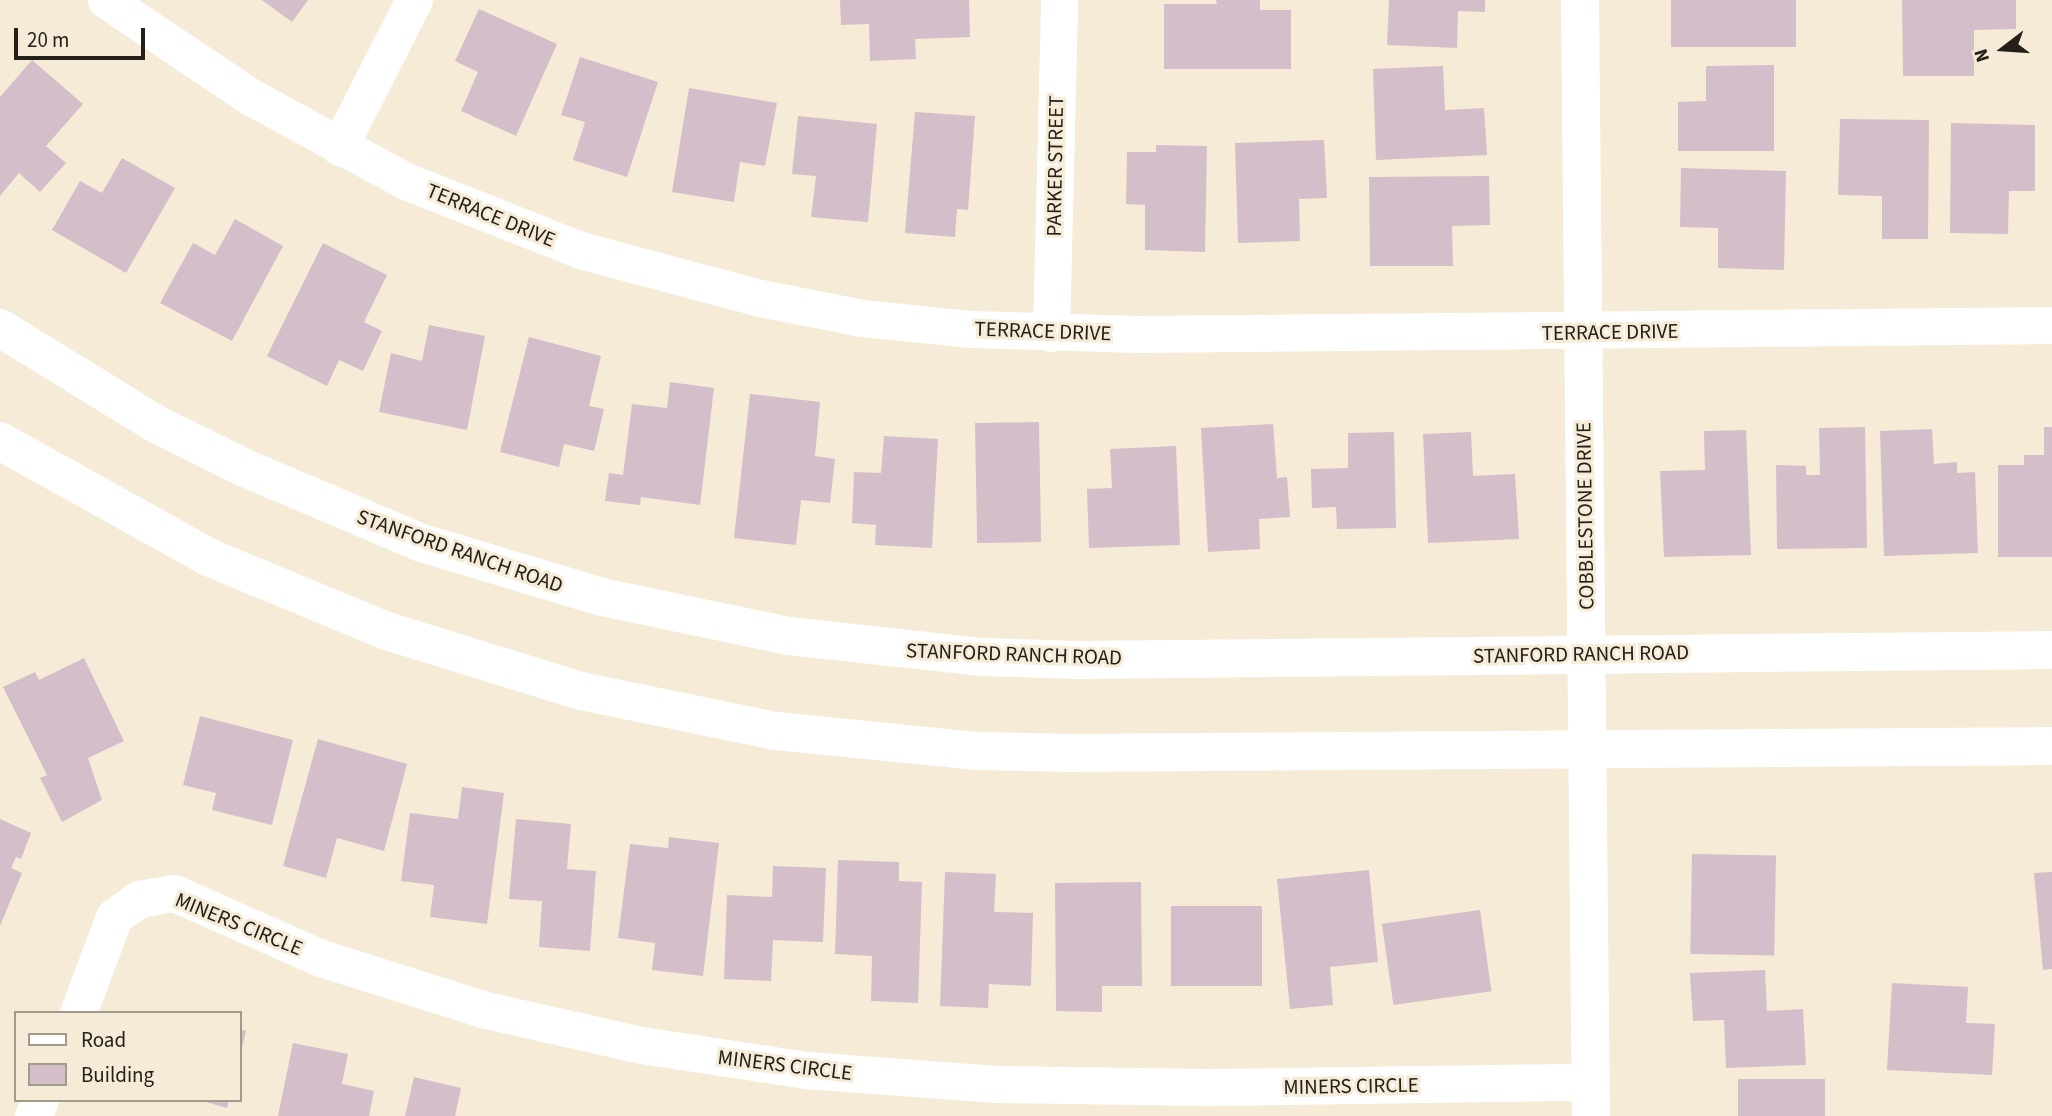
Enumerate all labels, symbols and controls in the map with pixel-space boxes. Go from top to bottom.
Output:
scale bar [18,14,149,58]
north arrow [1968,14,2038,84]
text: 20 m [27,25,69,55]
text: N [1968,45,1997,65]
street label: PARKER STREET [1041,95,1069,237]
street label: TERRACE DRIVE [423,178,559,252]
street label: TERRACE DRIVE [974,316,1112,346]
street label: TERRACE DRIVE [1541,318,1679,346]
street label: COBBLESTONE DRIVE [1571,422,1599,610]
street label: STANFORD RANCH ROAD [354,504,566,598]
street label: STANFORD RANCH ROAD [906,638,1122,670]
street label: STANFORD RANCH ROAD [1473,640,1689,668]
street label: MINERS CIRCLE [172,887,306,961]
legend [14,1011,242,1102]
text: Road [81,1025,126,1055]
street label: MINERS CIRCLE [716,1044,854,1086]
text: Building [81,1060,154,1090]
street label: MINERS CIRCLE [1283,1072,1419,1100]

